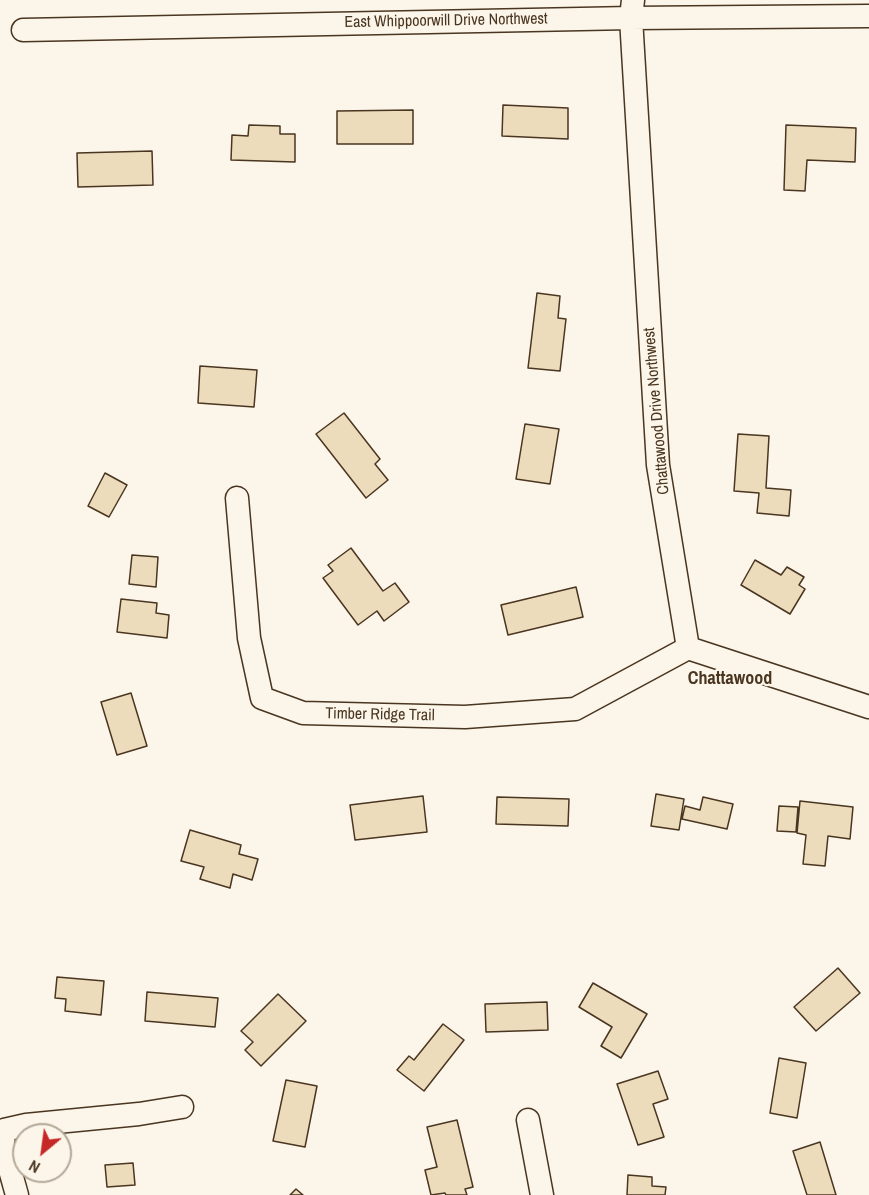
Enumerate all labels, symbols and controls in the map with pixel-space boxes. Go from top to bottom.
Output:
street label: East Whippoorwill Drive Northwest [344,10,548,32]
street label: Chattawood Drive Northwest [640,327,674,495]
district label: Chattawood [688,668,772,690]
street label: Timber Ridge Trail [325,704,435,726]
north arrow [12,1123,72,1183]
text: N [25,1155,44,1179]

